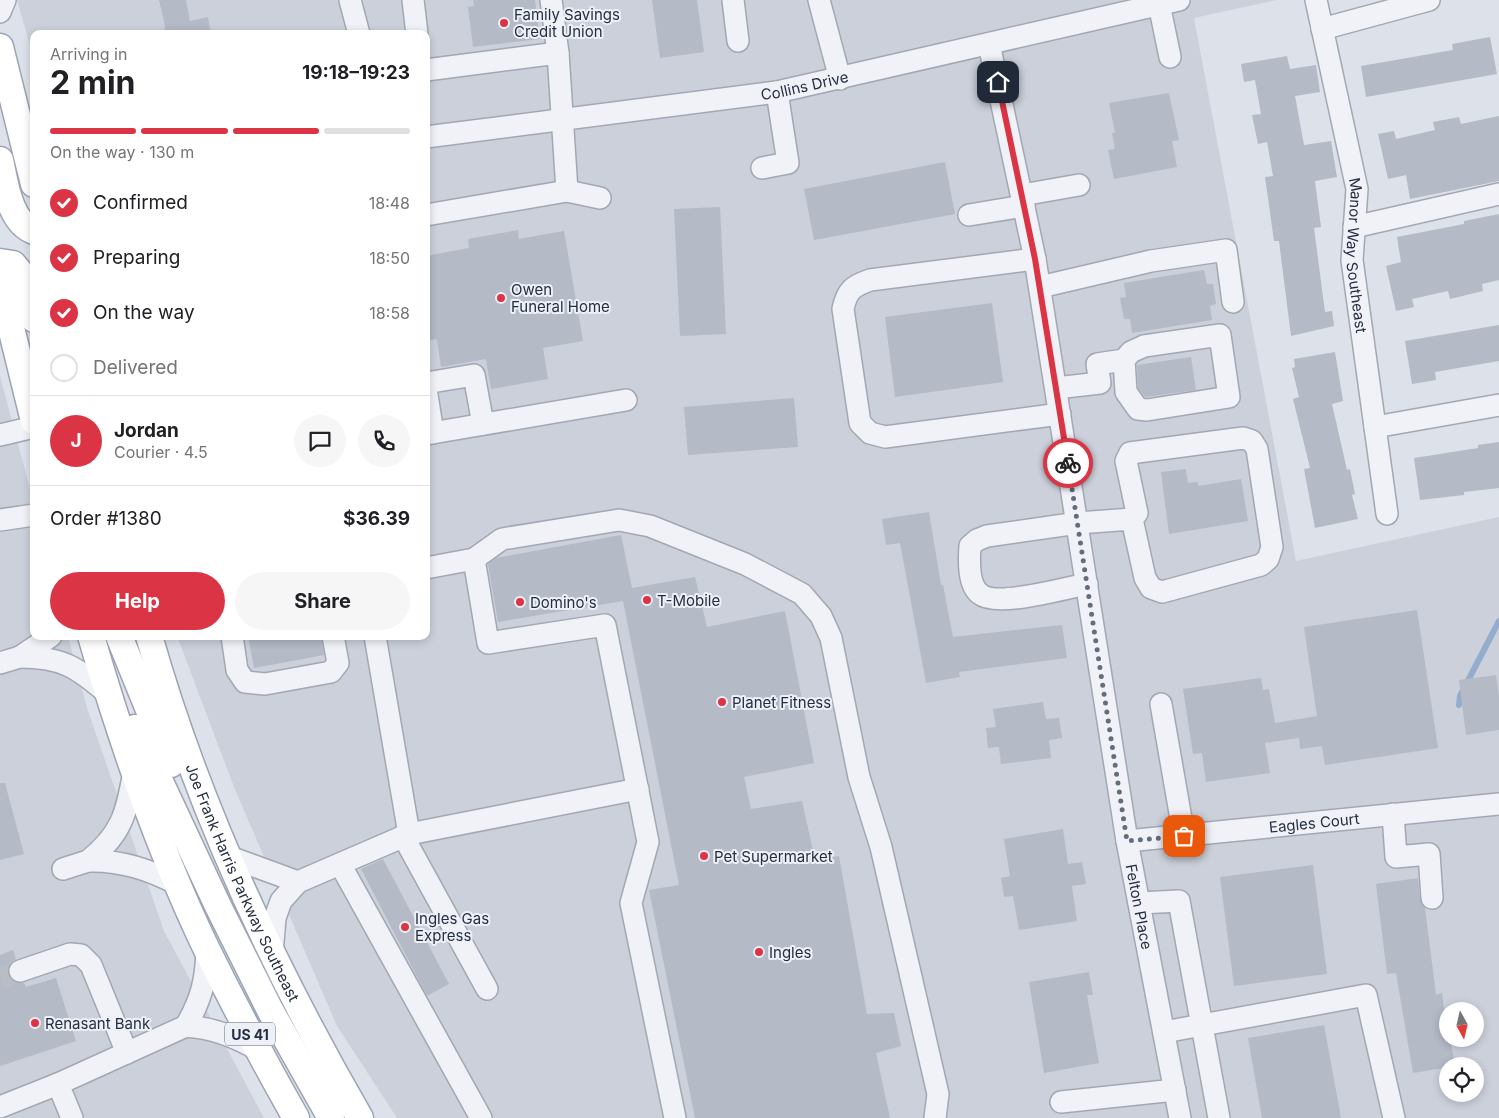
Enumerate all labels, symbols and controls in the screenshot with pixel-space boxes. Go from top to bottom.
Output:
place label: Family Savings Credit Union [514,5,620,41]
marker: Family Savings Credit Union [498,17,510,29]
text: Arriving in [50,44,127,64]
text: 19:18–19:23 [302,61,410,84]
pin [977,61,1019,103]
text: 2 min [50,63,136,102]
street label: Collins Drive [759,67,850,104]
icon: home [984,68,1012,96]
text: On the way · 130 m [50,142,194,162]
street label: Manor Way Southeast [1342,176,1371,334]
icon: check [50,189,78,217]
text: Confirmed [93,191,188,214]
text: 18:48 [369,193,410,213]
icon: check [50,244,78,272]
text: Preparing [93,246,180,269]
text: 18:50 [369,248,410,268]
place label: Owen Funeral Home [511,280,610,316]
marker: Owen Funeral Home [495,292,507,304]
icon: check [50,299,78,327]
text: On the way [93,301,195,324]
text: 18:58 [369,303,410,323]
text: Delivered [93,356,178,379]
button: chat [294,415,346,467]
button: phone [358,415,410,467]
text: Jordan [114,419,179,442]
text: J [70,429,82,452]
courier [1043,438,1093,488]
text: Courier · 4.5 [114,442,208,462]
icon: bike [1054,449,1082,477]
text: Order #1380 [50,507,162,530]
text: $36.39 [343,507,410,530]
button: Help [50,572,225,630]
button: Share [235,572,410,630]
place label: T-Mobile [657,591,720,610]
place label: Domino's [530,593,597,612]
marker: T-Mobile [641,594,653,606]
marker: Domino's [514,596,526,608]
place label: Planet Fitness [732,693,831,712]
marker: Planet Fitness [716,696,728,708]
street label: Joe Frank Harris Parkway Southeast [182,761,304,1005]
street label: Eagles Court [1268,808,1360,836]
pin [1163,815,1205,857]
icon: bag [1170,822,1198,850]
place label: Pet Supermarket [714,847,833,866]
marker: Pet Supermarket [698,850,710,862]
street label: Felton Place [1122,862,1157,951]
place label: Ingles Gas Express [415,909,489,945]
marker: Ingles Gas Express [399,921,411,933]
place label: Ingles [769,943,811,962]
marker: Ingles [753,946,765,958]
north arrow [1439,1002,1484,1048]
map controls [1439,1002,1484,1102]
place label: Renasant Bank [45,1014,151,1033]
marker: Renasant Bank [29,1017,41,1029]
road number: US 41 [225,1022,275,1046]
button: locate [1439,1057,1484,1102]

